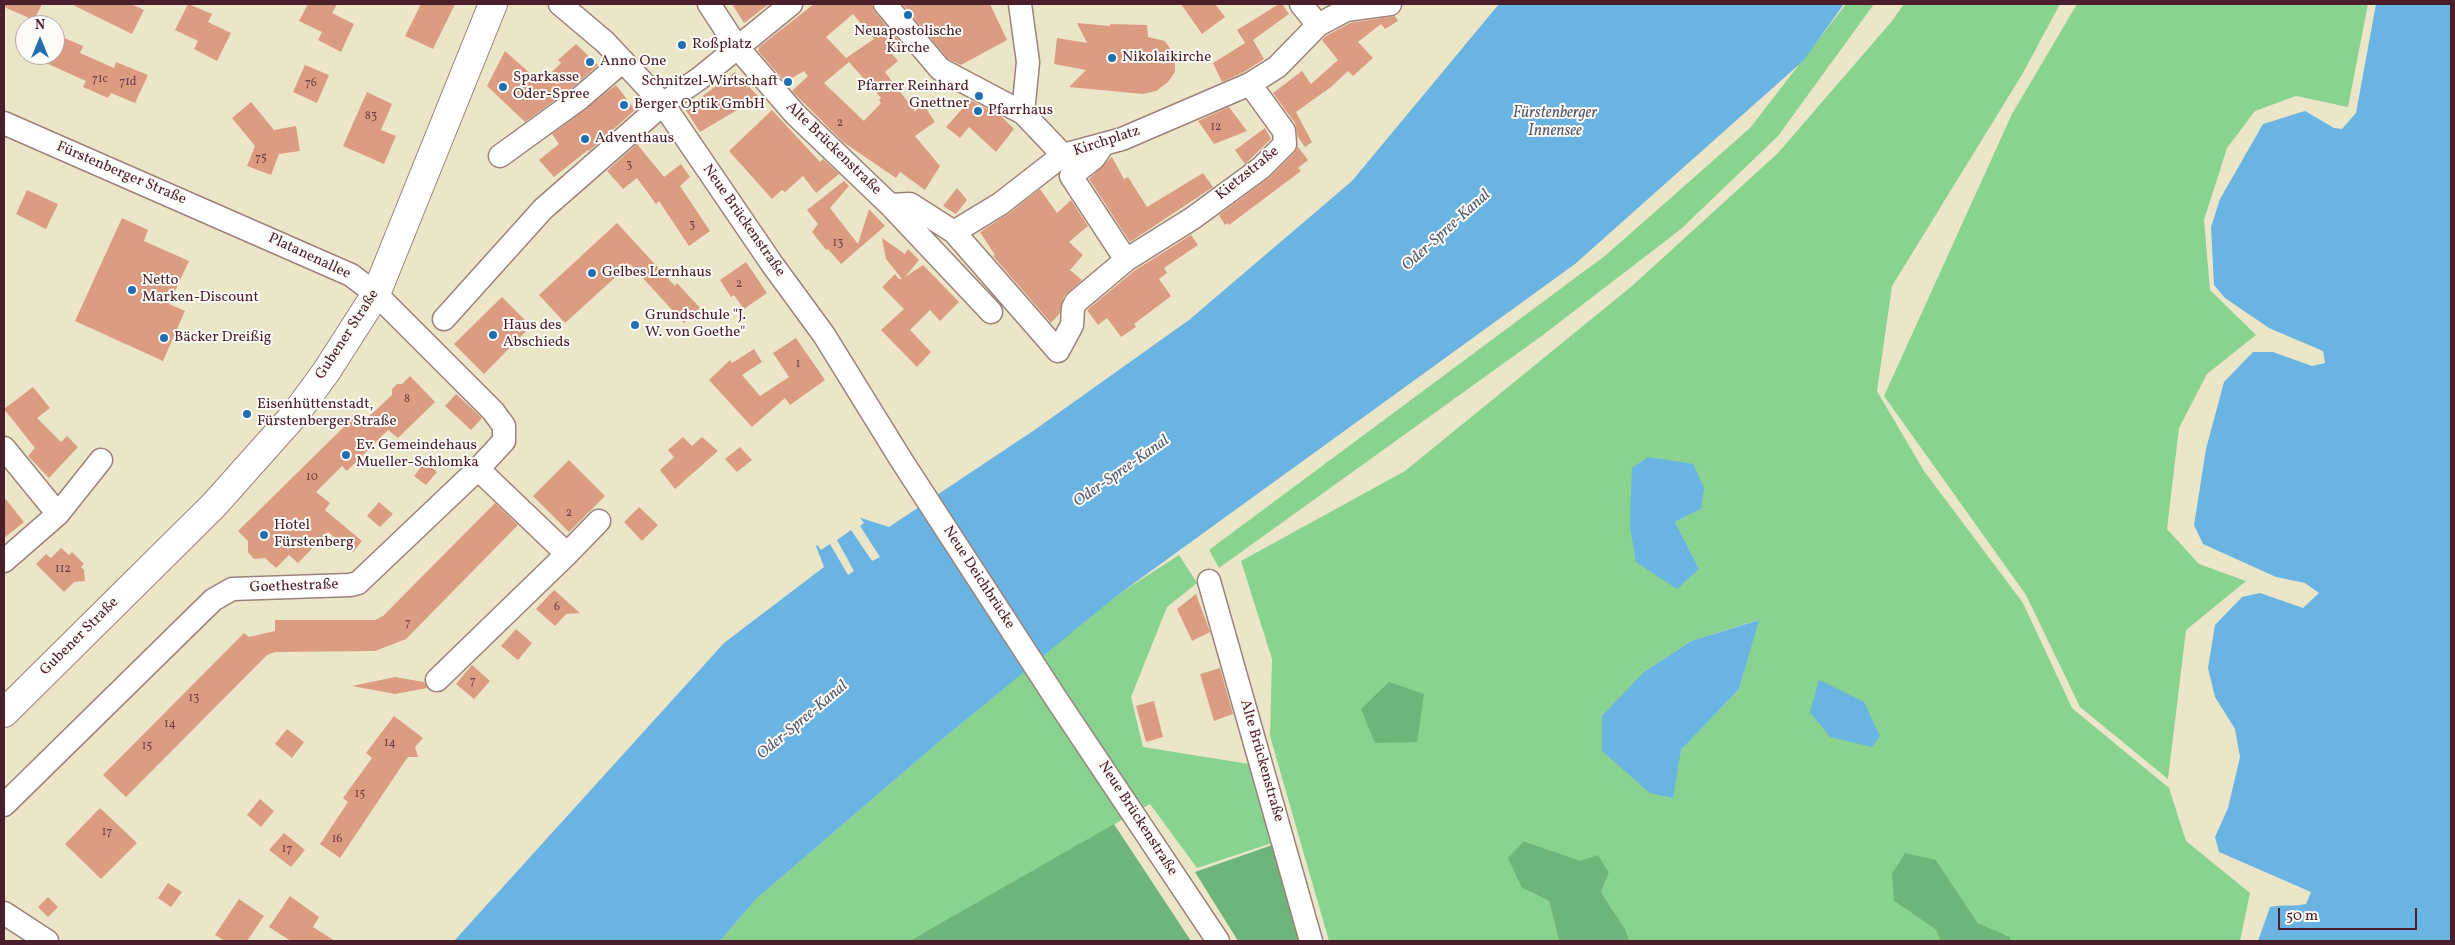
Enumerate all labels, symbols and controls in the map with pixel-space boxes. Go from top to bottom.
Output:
marker: Neuapostolische Kirche [902,9,914,21]
north arrow [15,15,65,65]
text: N [35,16,45,35]
place label: Neuapostolische Kirche [854,23,962,58]
place label: Roßplatz [692,36,752,54]
marker: Roßplatz [676,39,688,51]
place label: Nikolaikirche [1122,49,1211,67]
marker: Nikolaikirche [1106,52,1118,64]
place label: Anno One [600,53,666,71]
marker: Anno One [584,56,596,68]
place label: Sparkasse Oder-Spree [513,69,589,104]
house number: 71c [92,73,108,87]
place label: Schnitzel-Wirtschaft [641,73,778,91]
house number: 71d [119,76,137,90]
marker: Schnitzel-Wirtschaft [782,76,794,88]
house number: 76 [305,77,317,91]
place label: Pfarrer Reinhard Gnettner [857,78,969,113]
marker: Sparkasse Oder-Spree [497,81,509,93]
marker: Pfarrer Reinhard Gnettner [973,90,985,102]
place label: Berger Optik GmbH [634,96,765,114]
marker: Berger Optik GmbH [618,99,630,111]
street label: Alte Brückenstraße [781,99,885,199]
place label: Pfarrhaus [988,102,1053,120]
water label: Fürstenberger Innensee [1513,104,1597,142]
marker: Pfarrhaus [972,105,984,117]
house number: 83 [365,110,377,124]
house number: 2 [837,117,843,131]
house number: 12 [1210,121,1222,135]
street label: Kirchplatz [1071,123,1143,161]
place label: Adventhaus [595,130,674,148]
marker: Adventhaus [579,133,591,145]
street label: Fürstenberger Straße [53,138,189,210]
street label: Kietzstraße [1213,143,1283,205]
house number: 75 [255,152,267,166]
house number: 3 [626,159,632,173]
street label: Neue Brückenstraße [698,161,788,281]
water label: Oder-Spree-Kanal [1399,186,1495,276]
house number: 3 [689,219,695,233]
street label: Platanenallee [265,230,353,284]
house number: 13 [833,237,843,251]
place label: Gelbes Lernhaus [602,264,711,282]
marker: Gelbes Lernhaus [586,267,598,279]
place label: Netto Marken-Discount [142,272,259,307]
house number: 2 [736,278,742,292]
marker: Netto Marken-Discount [126,284,138,296]
street label: Gubener Straße [312,287,384,383]
place label: Grundschule "J. W. von Goethe" [645,307,746,342]
place label: Haus des Abschieds [503,317,570,352]
marker: Grundschule "J. W. von Goethe" [629,319,641,331]
place label: Bäcker Dreißig [174,329,271,347]
marker: Haus des Abschieds [487,329,499,341]
marker: Bäcker Dreißig [158,332,170,344]
house number: 1 [796,358,800,372]
house number: 8 [404,393,410,407]
place label: Eisenhüttenstadt, Fürstenberger Straße [257,396,396,431]
marker: Eisenhüttenstadt, Fürstenberger Straße [241,408,253,420]
water label: Oder-Spree-Kanal [1070,432,1174,512]
place label: Ev. Gemeindehaus Mueller-Schlomka [356,437,479,472]
marker: Ev. Gemeindehaus Mueller-Schlomka [340,449,352,461]
house number: 10 [306,471,318,485]
house number: 2 [566,507,572,521]
place label: Hotel Fürstenberg [274,517,354,552]
street label: Neue Deichbrücke [938,523,1018,633]
marker: Hotel Fürstenberg [258,529,270,541]
house number: 112 [55,563,71,577]
street label: Goethestraße [249,576,339,598]
street label: Gubener Straße [37,594,123,680]
house number: 6 [554,601,560,615]
house number: 7 [405,617,411,631]
house number: 7 [470,675,476,689]
water label: Oder-Spree-Kanal [754,677,852,765]
house number: 13 [189,692,199,706]
street label: Alte Brückenstraße [1235,698,1287,824]
house number: 14 [164,718,176,732]
house number: 14 [384,737,396,751]
house number: 15 [142,740,152,754]
street label: Neue Brückenstraße [1093,758,1181,880]
house number: 15 [355,788,365,802]
house number: 17 [102,826,112,840]
house number: 16 [332,833,342,847]
house number: 17 [282,843,292,857]
scale bar [2280,898,2419,930]
text: 50 m [2286,906,2318,927]

